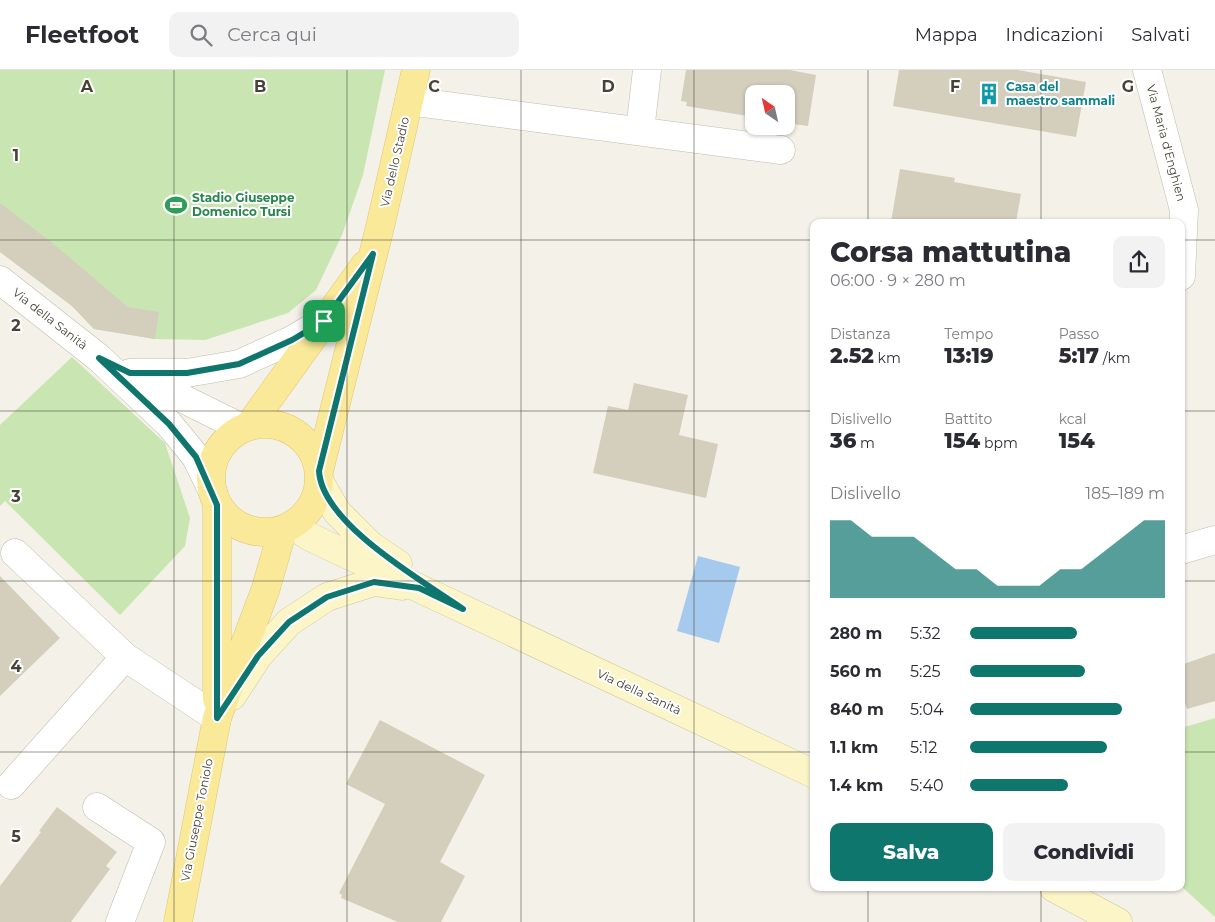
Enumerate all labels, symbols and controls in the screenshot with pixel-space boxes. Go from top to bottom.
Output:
search box [169,12,519,57]
text: Fleetfoot [25,20,139,49]
icon: search [187,21,215,49]
text: Cerca qui [227,23,317,46]
text: Mappa [915,24,978,46]
text: Indicazioni [1006,24,1103,46]
text: Salvati [1131,24,1190,46]
text: A [80,77,94,96]
text: B [254,77,266,96]
text: C [428,77,440,96]
text: D [601,77,615,96]
text: F [950,77,960,96]
text: G [1122,77,1134,96]
place label: Casa del maestro sammali [1006,79,1115,108]
building icon: Casa del maestro sammali [976,81,1002,107]
street label: Via Maria d'Enghien [1144,83,1189,203]
north arrow [745,85,795,135]
map controls [745,85,795,135]
street label: Via dello Stadio [377,115,412,208]
text: 1 [13,146,19,165]
place label: Stadio Giuseppe Domenico Tursi [192,190,295,219]
sports icon: Stadio Giuseppe Domenico Tursi [163,192,189,218]
text: Corsa mattutina [830,235,1071,269]
button: share [1113,236,1165,288]
text: 06:00 · 9 × 280 m [830,271,966,290]
street label: Via della Sanità [10,285,91,353]
pin [303,300,345,342]
icon: arrive [310,307,338,335]
text: 2 [11,316,21,335]
text: Distanza [830,325,891,343]
text: Tempo [944,325,993,343]
text: Passo [1059,325,1099,343]
text: 2.52 [830,343,874,368]
text: 13:19 [944,343,994,368]
text: 5:17 [1059,343,1099,368]
text: km [874,349,901,367]
text: /km [1099,349,1131,367]
text: Dislivello [830,410,892,428]
text: Battito [944,410,992,428]
text: kcal [1059,410,1087,428]
text: 36 [830,428,856,453]
text: 154 [944,428,980,453]
text: 154 [1059,428,1095,453]
text: m [856,434,875,452]
text: bpm [980,434,1018,452]
text: Dislivello [830,484,901,503]
text: 185–189 m [1085,484,1165,503]
text: 3 [10,487,21,506]
text: 280 m [830,624,882,643]
text: 5:32 [910,624,940,643]
text: 4 [10,657,22,676]
text: 560 m [830,662,882,681]
text: 5:25 [910,662,941,681]
street label: Via della Sanità [595,666,684,718]
text: 840 m [830,700,884,719]
text: 5:04 [910,700,944,719]
text: 1.1 km [830,738,878,757]
text: 5:12 [910,738,937,757]
street label: Via Giuseppe Toniolo [177,757,216,883]
text: 1.4 km [830,776,883,795]
text: 5:40 [910,776,944,795]
button: Salva [830,823,993,881]
button: Condividi [1003,823,1165,881]
text: 5 [11,827,21,846]

